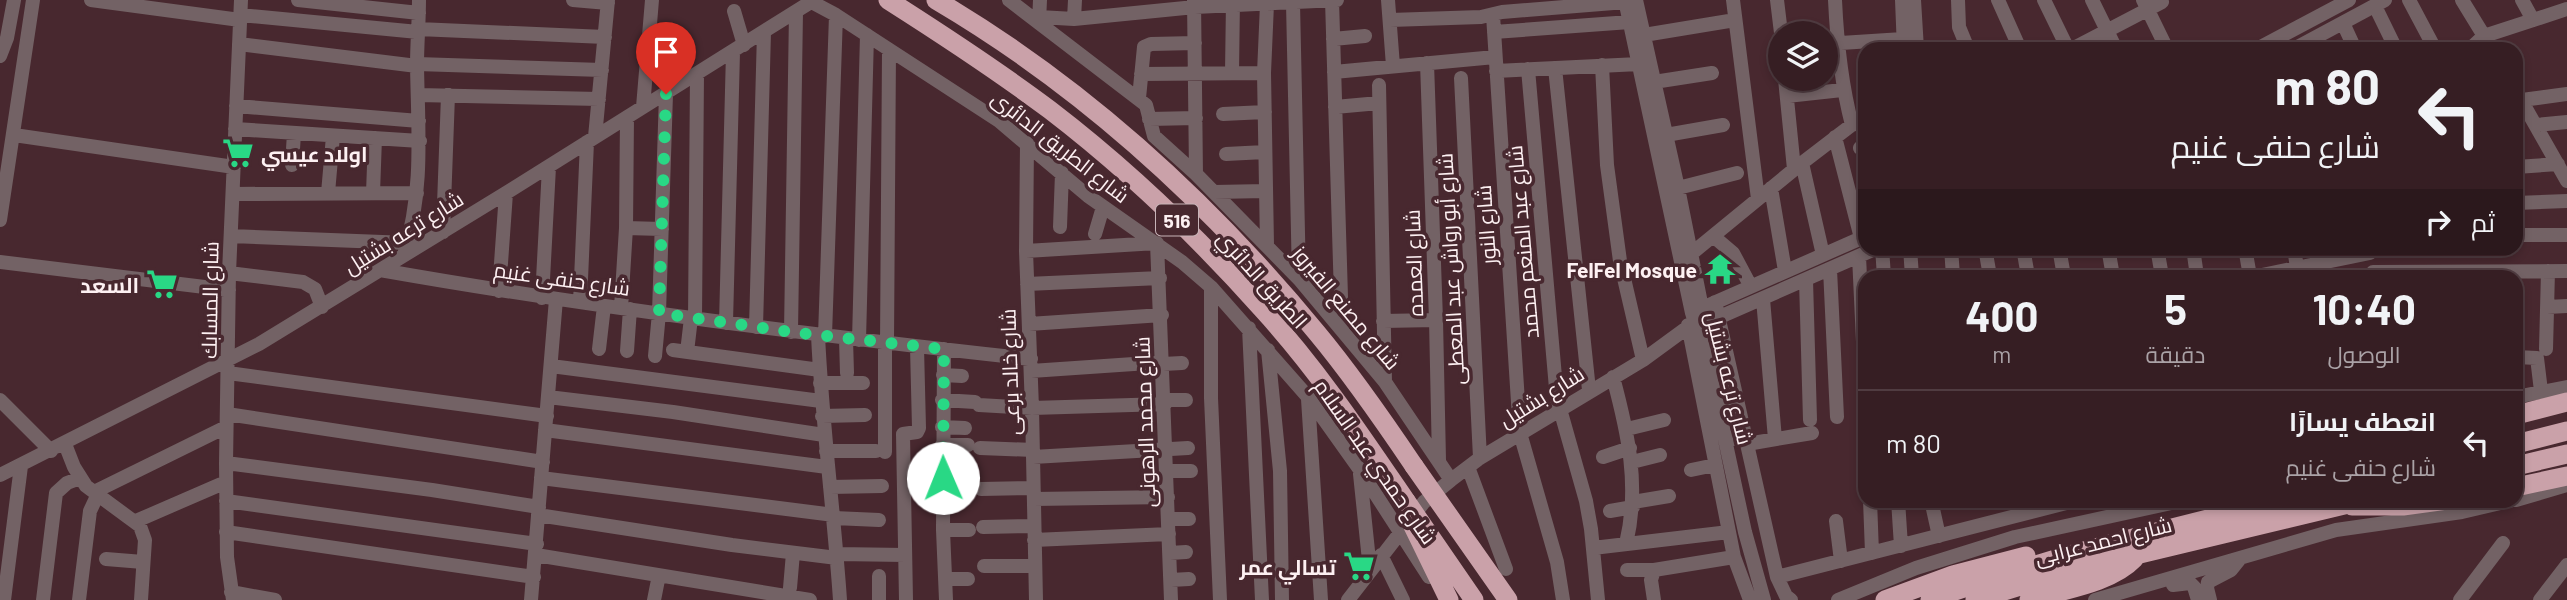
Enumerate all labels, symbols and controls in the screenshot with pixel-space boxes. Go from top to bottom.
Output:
map controls [1768,21,1838,91]
button: layers [1768,21,1838,91]
pin [636,22,696,94]
icon: arrive [647,33,685,71]
text: 80 m [2275,56,2380,115]
icon: left [2404,70,2495,161]
street label: شارع الطريق الدائرى [985,85,1135,210]
text: شارع حنفى غنيم [2170,126,2380,164]
supermarket icon: اولاد عيسي [221,136,255,170]
place label: اولاد عيسي [261,141,367,171]
street label: شارع عبد المنعم محمد [1501,144,1546,340]
street label: شارع أبو رواش عبد المعطى [1431,152,1472,386]
street label: شارع النور [1470,184,1503,267]
street label: شارع ترعه بشتيل [339,185,469,281]
icon: right [2419,203,2457,241]
road number: 516 [1156,204,1198,235]
text: ثم [2471,206,2495,237]
street label: شارع العمده [1399,209,1430,317]
street label: الطريق الدائري [1209,225,1313,336]
street label: شارع مصنع الفيروز [1285,239,1406,376]
street label: شارع المسابك [195,241,226,359]
temple icon: FelFel Mosque [1703,252,1737,286]
street label: شارع حنفى غنيم [492,256,632,303]
place label: FelFel Mosque [1566,257,1697,282]
supermarket icon: السعد [145,267,179,301]
place label: السعد [80,272,139,297]
text: 5 [2164,283,2187,333]
text: 10:40 [2312,283,2416,333]
text: 400 [1965,290,2038,340]
street label: شارع خالد برعى [994,308,1027,436]
street label: شارع ترعه بشتيل [1698,309,1759,448]
street label: شارع محمد الرهونى [1129,336,1162,508]
text: m [1992,340,2011,368]
text: دقيقة [2146,340,2205,368]
text: الوصول [2328,340,2401,368]
street label: شارع بشتيل [1494,360,1590,434]
street label: شارع حمدي عبد السلام [1306,374,1442,551]
text: انعطف يسارًا [2289,405,2436,436]
icon: left [2457,424,2495,462]
text: 80 m [1886,427,1941,458]
position arrow [906,441,980,515]
text: شارع حنفى غنيم [2285,453,2436,481]
street label: شارع احمد عرابى [2032,511,2175,572]
supermarket icon: تسالي عمر [1342,549,1376,583]
place label: تسالي عمر [1239,554,1337,585]

